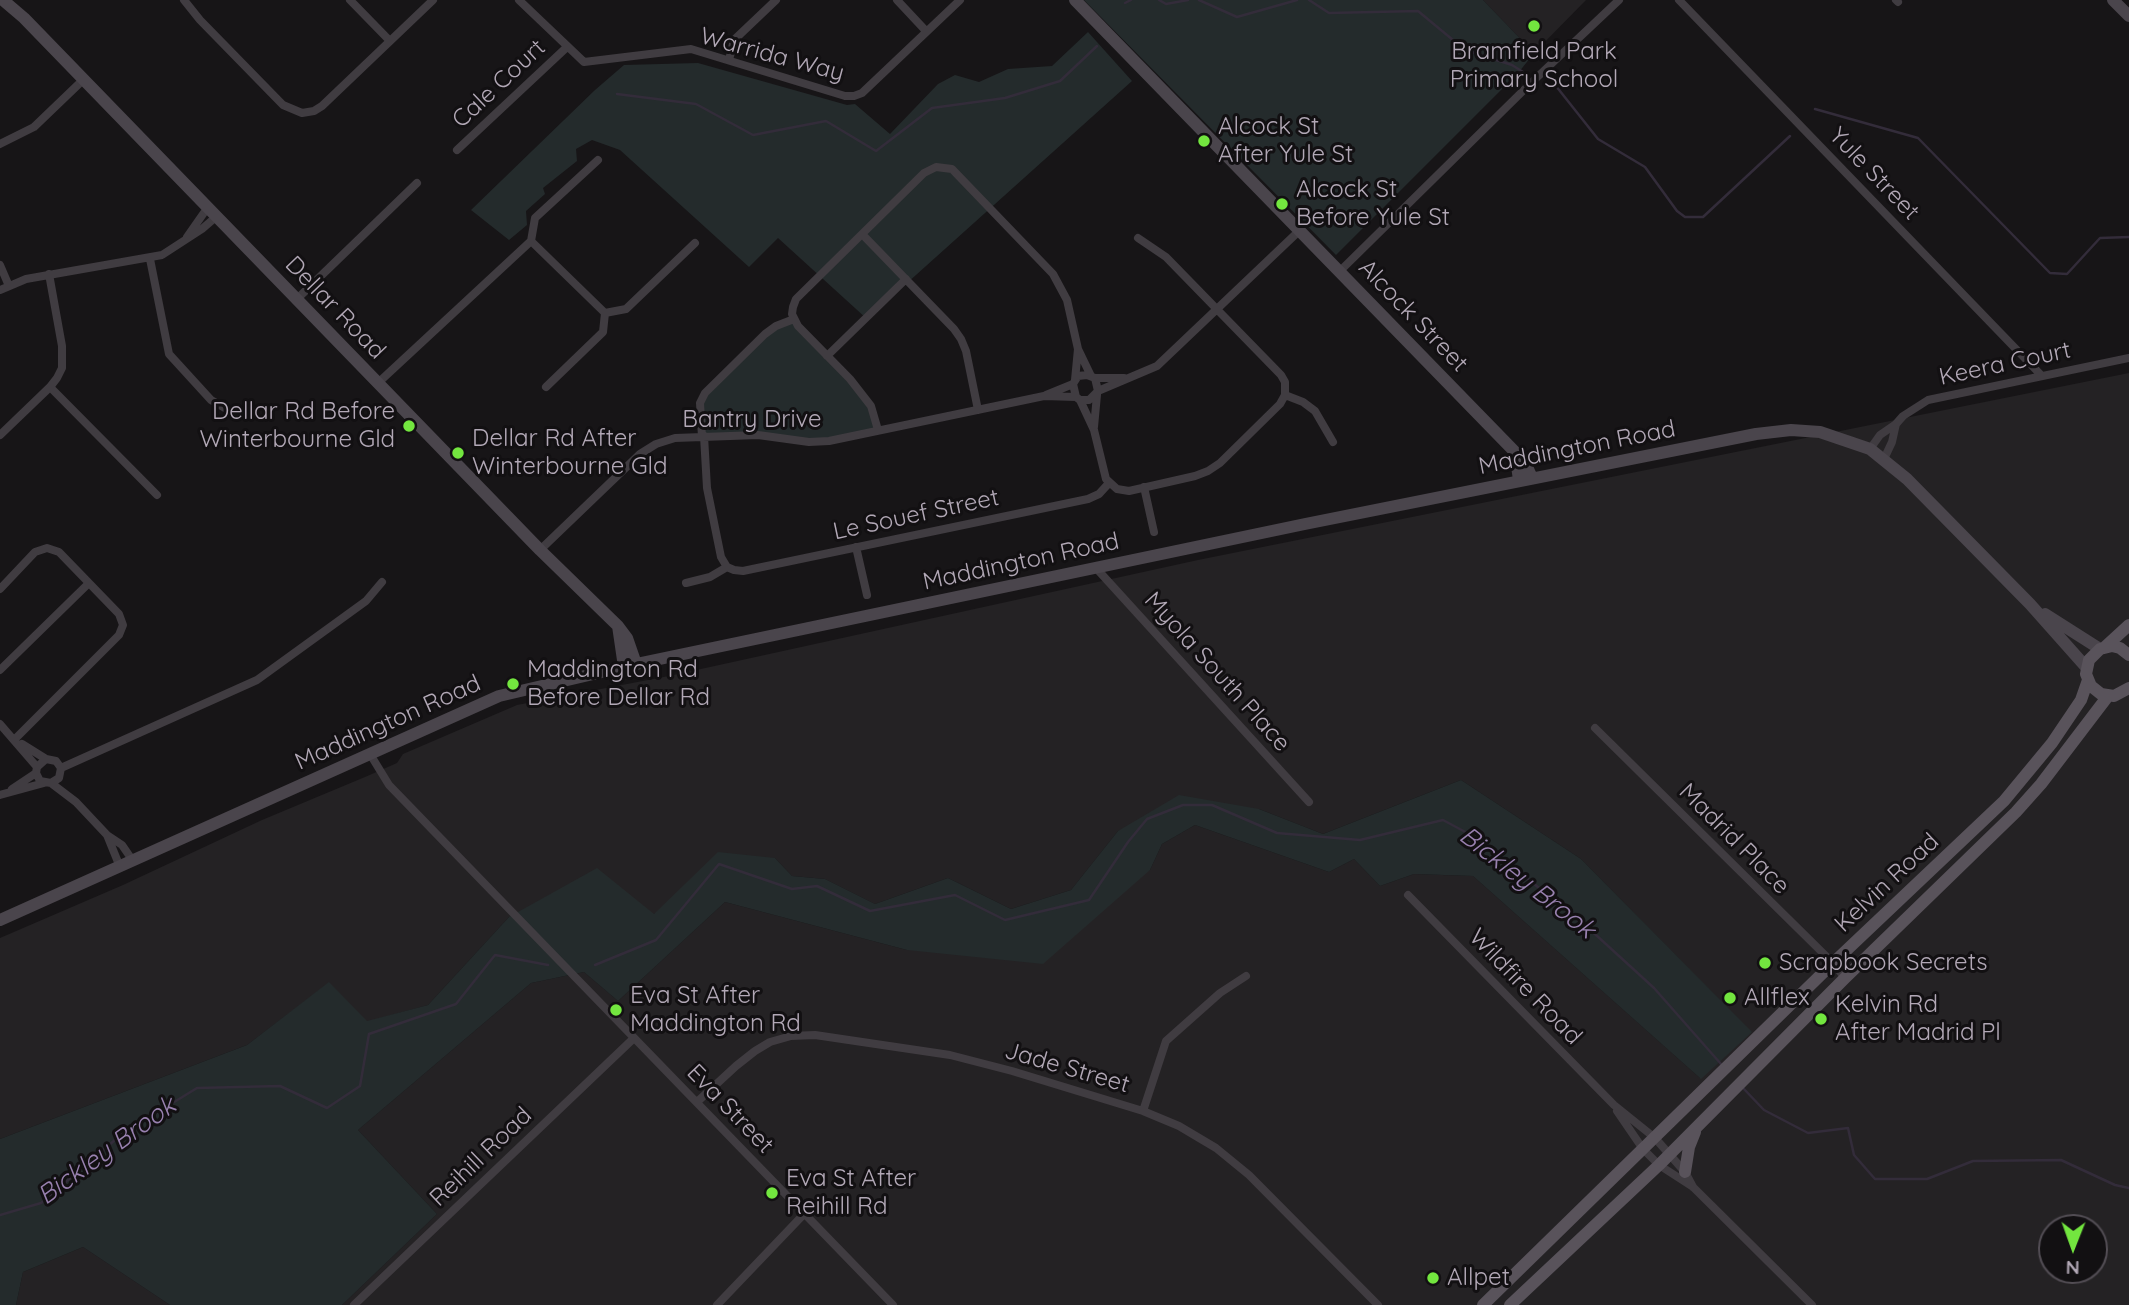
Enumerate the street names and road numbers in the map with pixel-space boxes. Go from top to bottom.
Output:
street label: Warrida Way [697,22,847,88]
street label: Cale Court [446,34,552,134]
street label: Yule Street [1823,122,1925,226]
street label: Dellar Road [279,251,391,365]
street label: Alcock Street [1352,254,1474,378]
street label: Keera Court [1936,336,2074,392]
street label: Bantry Drive [682,406,822,434]
street label: Maddington Road [1476,415,1678,481]
street label: Le Souef Street [830,483,1002,547]
street label: Maddington Road [920,527,1122,597]
street label: Myola South Place [1138,586,1296,758]
street label: Maddington Road [291,669,485,777]
street label: Madrid Place [1673,778,1795,900]
street label: Kelvin Road [1829,827,1945,939]
street label: Wildfire Road [1462,923,1588,1051]
street label: Jade Street [1001,1036,1133,1100]
street label: Eva Street [681,1058,779,1160]
street label: Reihill Road [424,1101,538,1213]

